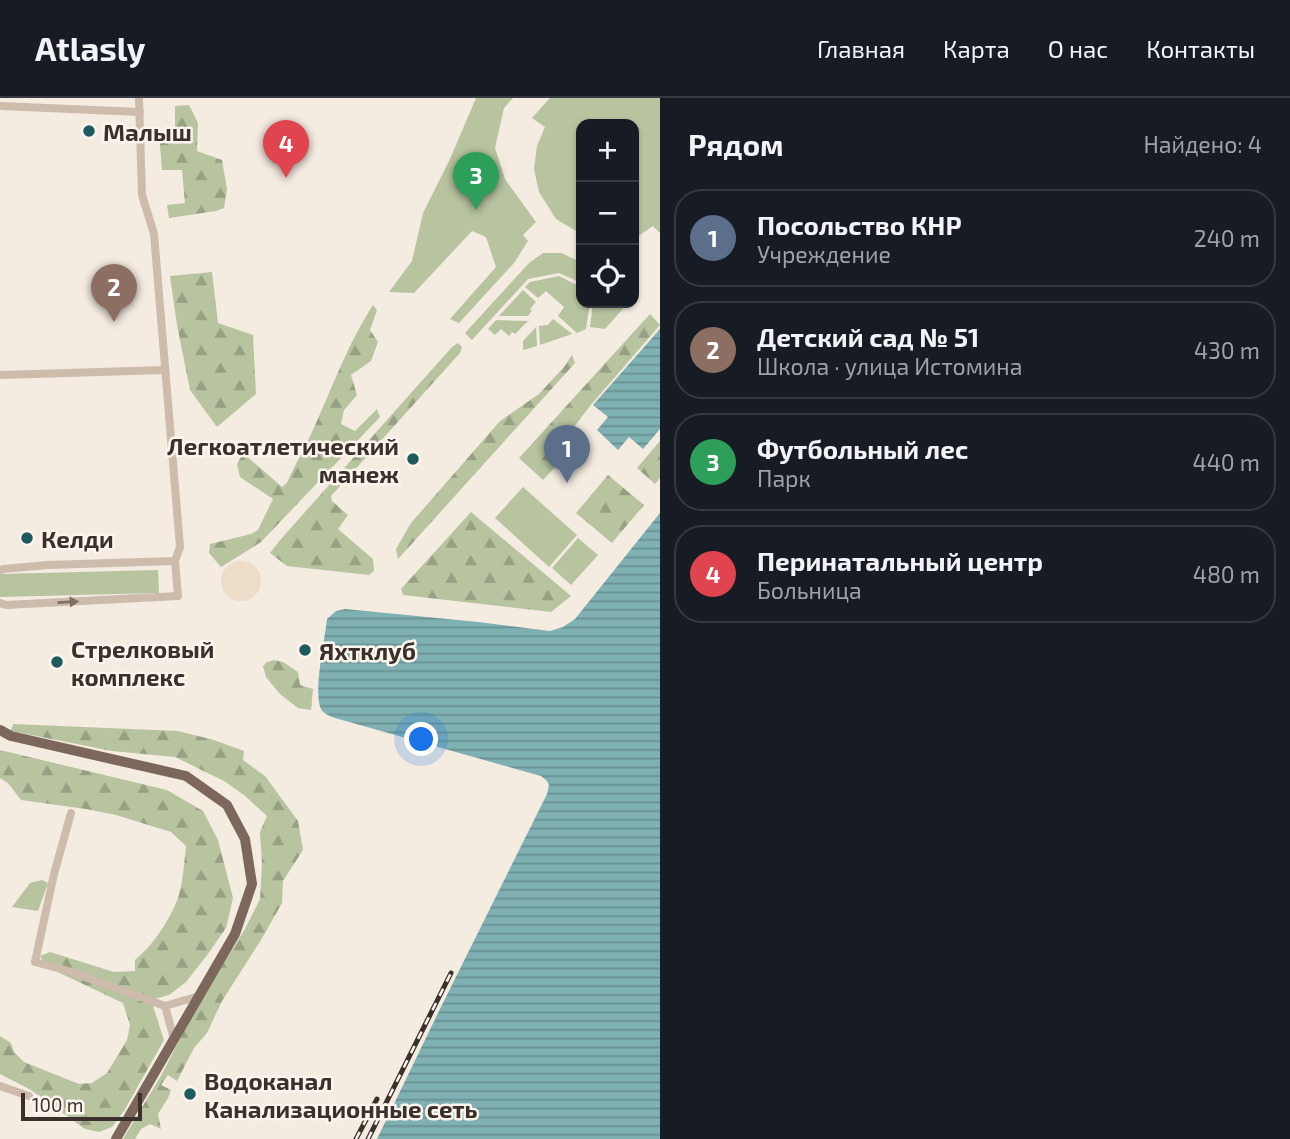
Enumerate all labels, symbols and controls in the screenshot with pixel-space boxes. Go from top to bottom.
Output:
text: Atlasly [35,28,145,68]
text: Главная [817,34,905,63]
text: Карта [943,34,1010,63]
text: О нас [1048,34,1108,63]
text: Контакты [1146,34,1255,63]
place label: Малыш [103,117,192,146]
map controls [576,119,639,308]
button: + [576,119,639,182]
pin: 4 [263,120,309,178]
marker: Малыш [81,123,97,139]
text: Рядом [688,126,784,162]
text: Найдено: 4 [1143,130,1262,158]
pin: 3 [453,152,499,210]
button: − [576,182,639,245]
text: Посольство КНР [757,209,962,240]
text: 1 [708,224,718,252]
text: 240 m [1194,224,1260,252]
text: Учреждение [757,240,891,268]
button: locate [576,245,639,308]
pin: 2 [91,264,137,322]
text: Детский сад № 51 [757,321,979,352]
text: 2 [706,336,720,364]
text: 430 m [1194,336,1260,364]
text: Школа · улица Истомина [757,352,1022,380]
pin: 1 [544,425,590,483]
place label: Легкоатлетический манеж [167,431,399,488]
text: Футбольный лес [757,433,968,464]
text: 3 [706,448,720,476]
text: 440 m [1193,448,1260,476]
marker: Легкоатлетический манеж [405,451,421,467]
text: Парк [757,464,811,492]
place label: Келди [41,524,114,553]
marker: Келди [19,530,35,546]
text: Перинатальный центр [757,545,1043,576]
text: 4 [706,560,720,588]
text: 480 m [1193,560,1260,588]
text: Больница [757,576,862,604]
one-way arrow [57,596,79,607]
place label: Стрелковый комплекс [71,634,214,691]
place label: Яхтклуб [319,636,416,665]
marker: Яхтклуб [297,642,313,658]
marker: Стрелковый комплекс [49,654,65,670]
your location [404,722,438,756]
place label: Водоканал Канализационные сеть [204,1066,478,1123]
marker: Водоканал Канализационные сеть [182,1086,198,1102]
scale bar [21,1090,142,1122]
text: 100 m [32,1093,83,1116]

